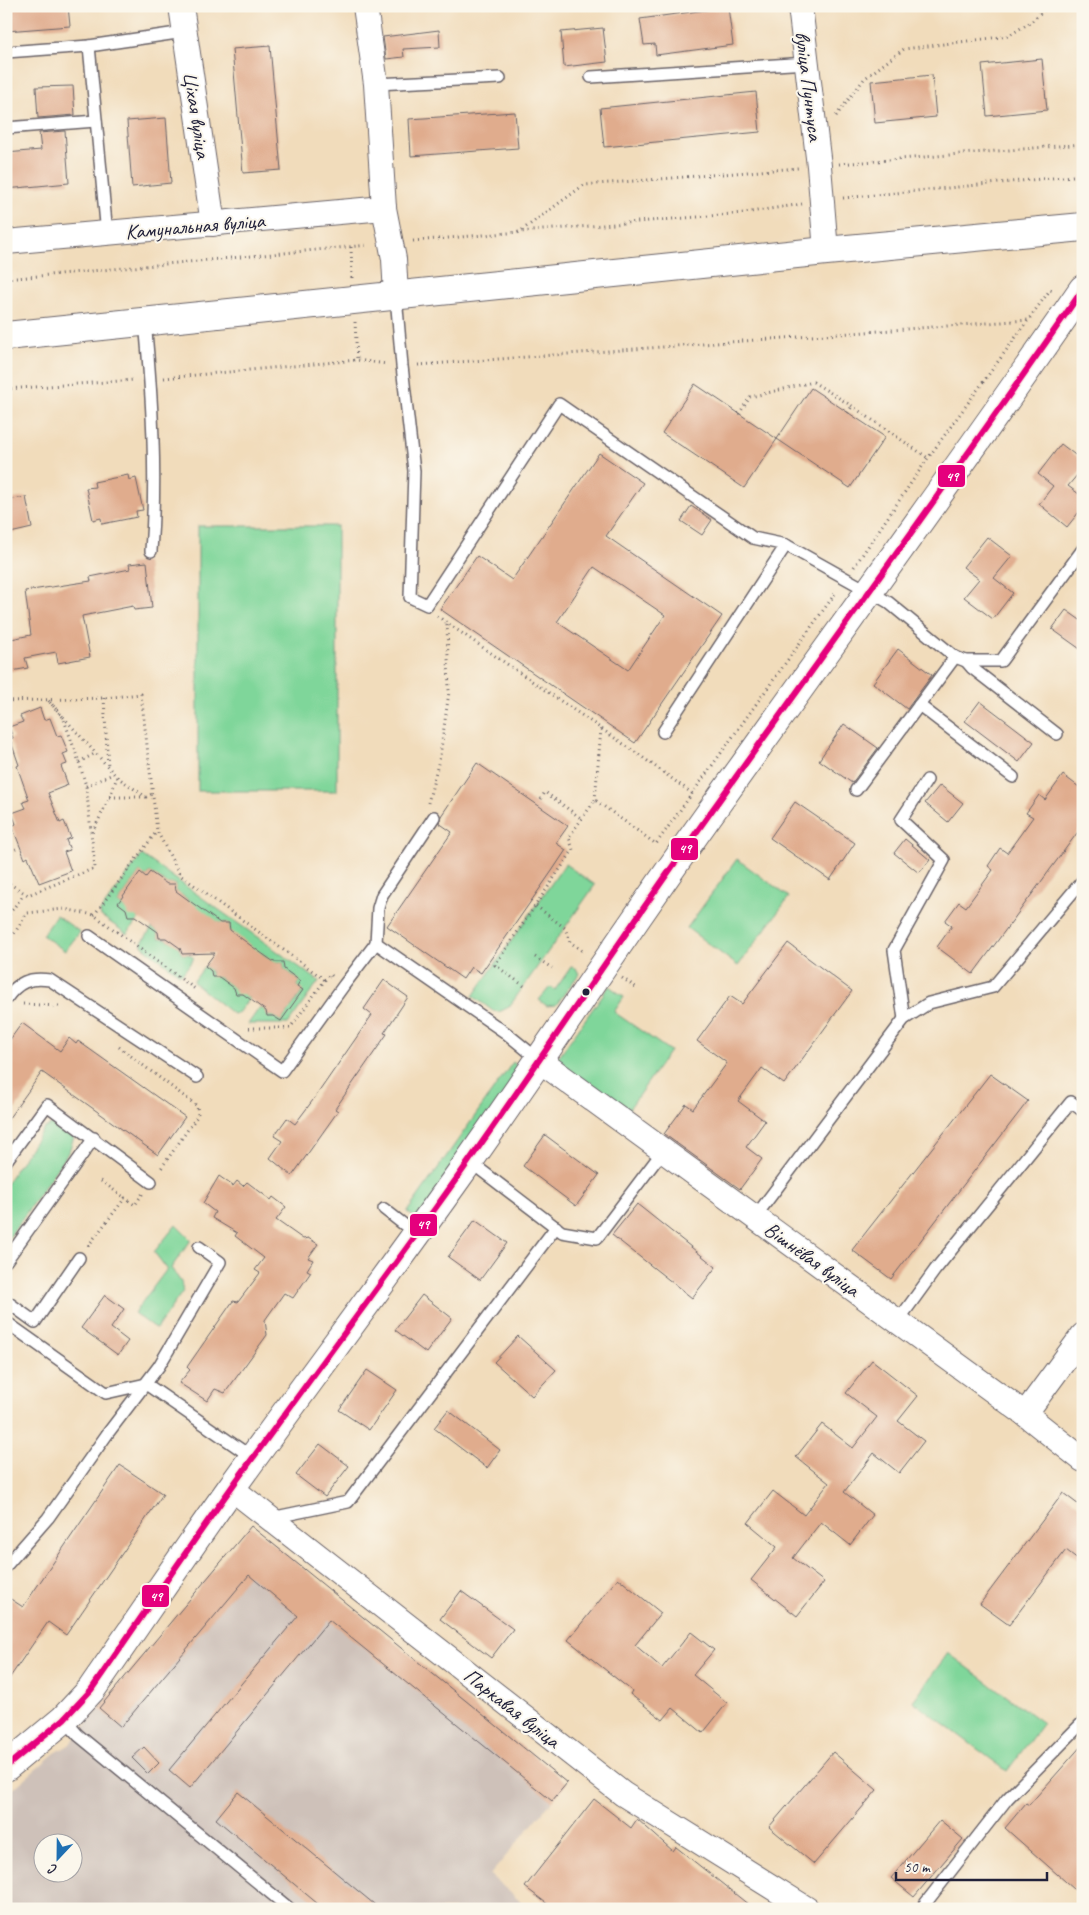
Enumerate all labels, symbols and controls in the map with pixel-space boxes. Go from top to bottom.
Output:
street label: вуліца Пунтуса [789,30,829,144]
street label: Ціхая вуліца [177,70,217,162]
street label: Камунальная вуліца [124,207,267,245]
line badge: 49 [937,464,966,488]
text: 49 [946,468,960,485]
line badge: 49 [670,837,699,861]
text: 49 [679,840,693,857]
unlabelled marker [581,987,591,997]
line badge: 49 [409,1213,438,1237]
text: 49 [417,1216,431,1233]
street label: Вішнёвая вуліца [759,1216,866,1303]
line badge: 49 [141,1584,170,1608]
text: 49 [150,1588,164,1605]
street label: Паркавая вуліца [459,1662,567,1755]
north arrow [32,1832,82,1882]
scale bar [896,1850,1048,1882]
text: 50 m [904,1858,931,1877]
text: С [45,1860,60,1879]

